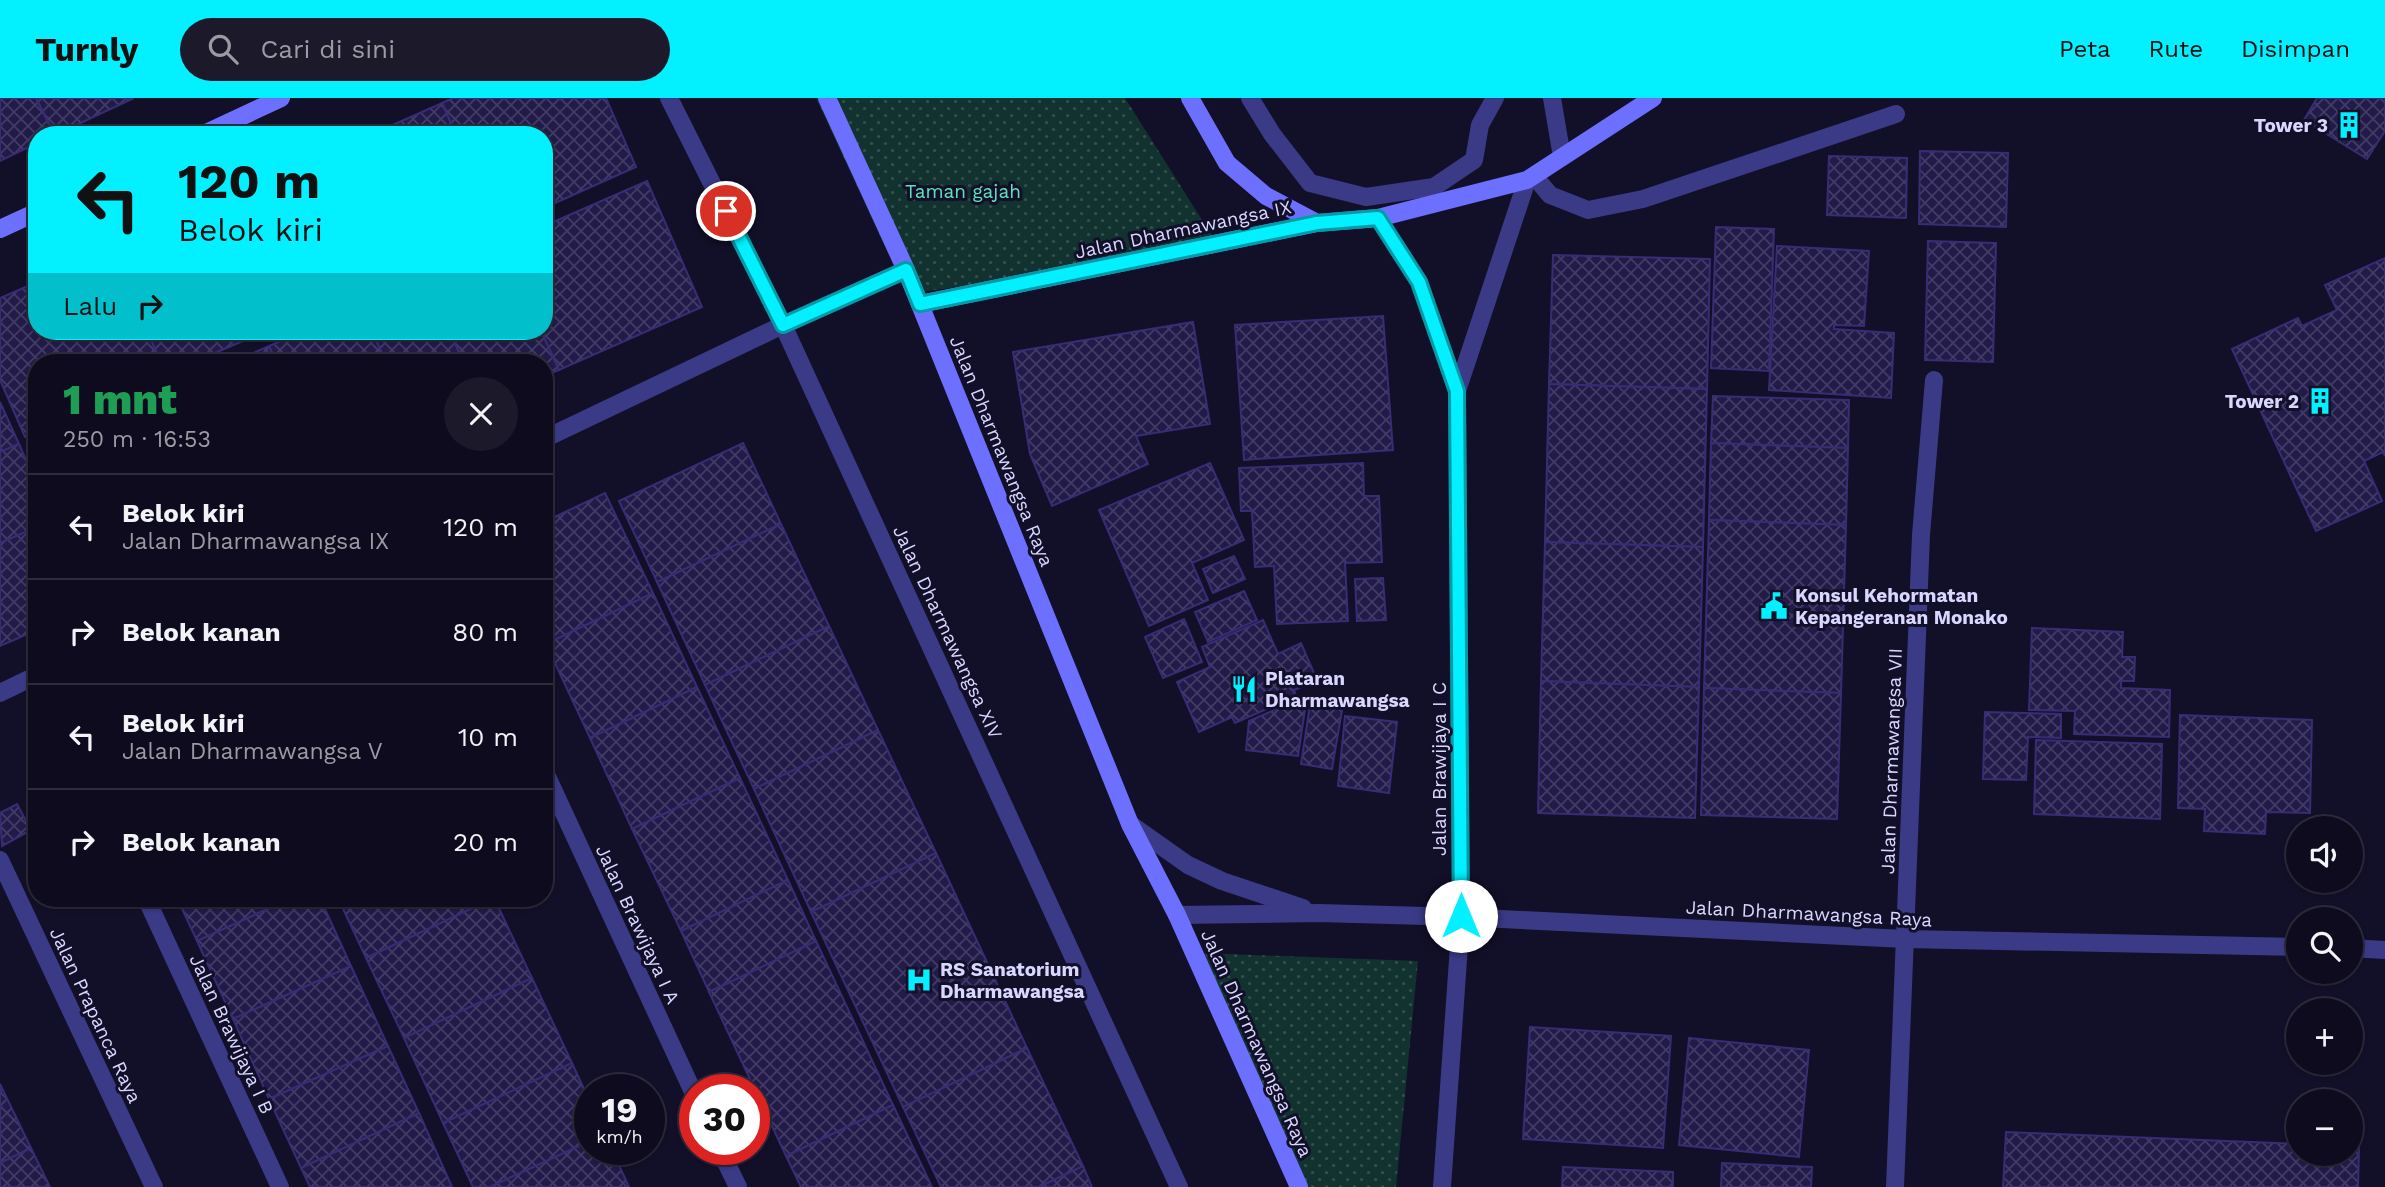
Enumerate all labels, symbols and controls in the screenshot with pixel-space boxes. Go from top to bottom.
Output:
search box [180,18,670,81]
text: Turnly [35,30,138,69]
icon: search [204,30,242,68]
text: Cari di sini [260,34,395,64]
text: Peta [2059,35,2111,63]
text: Rute [2149,35,2203,63]
text: Disimpan [2241,35,2350,63]
building icon: Tower 3 [2334,110,2364,140]
place label: Tower 3 [2254,114,2328,137]
text: 120 m [178,152,320,210]
icon: left [63,154,154,245]
park label: Taman gajah [905,180,1021,203]
pin [696,181,756,241]
icon: arrive [707,192,745,230]
street label: Jalan Dharmawangsa IX [1073,195,1293,264]
text: Belok kiri [178,211,323,249]
icon: right [131,287,169,325]
text: Lalu [63,291,117,321]
street label: Jalan Dharmawangsa Raya [945,332,1059,570]
text: 1 mnt [63,375,177,424]
button: close [444,377,518,451]
building icon: Tower 2 [2305,386,2335,416]
place label: Tower 2 [2225,390,2299,413]
text: 250 m · 16:53 [63,426,211,453]
text: Belok kiri [122,498,245,528]
icon: left [63,508,101,546]
text: 120 m [443,512,518,542]
street label: Jalan Dharmawangsa XIV [888,522,1007,743]
text: Jalan Dharmawangsa IX [122,528,389,555]
place label: Konsul Kehormatan Kepangeranan Monako [1795,584,2008,629]
public building icon: Konsul Kehormatan Kepangeranan Monako [1759,591,1789,621]
icon: right [63,613,101,651]
text: Belok kanan [122,617,281,647]
text: 80 m [452,617,518,647]
street label: Jalan Dharmawangsa VII [1876,647,1907,875]
place label: Plataran Dharmawangsa [1265,667,1410,712]
restaurant icon: Plataran Dharmawangsa [1229,674,1259,704]
street label: Jalan Brawijaya I C [1428,682,1451,856]
text: Belok kiri [122,708,245,738]
icon: left [63,718,101,756]
text: 10 m [458,722,518,752]
text: Jalan Dharmawangsa V [122,738,383,765]
map controls [2286,816,2363,1166]
button: sound [2286,816,2363,893]
icon: right [63,823,101,861]
text: Belok kanan [122,827,281,857]
text: 20 m [453,827,518,857]
street label: Jalan Brawijaya I A [591,841,685,1008]
position arrow [1424,879,1498,953]
street label: Jalan Dharmawangsa Raya [1685,896,1933,931]
button: search [2286,907,2363,984]
street label: Jalan Prapanca Raya [45,924,146,1107]
street label: Jalan Dharmawangsa Raya [1196,926,1317,1161]
street label: Jalan Brawijaya I B [184,951,279,1118]
place label: RS Sanatorium Dharmawangsa [940,958,1085,1003]
hospital icon: RS Sanatorium Dharmawangsa [904,965,934,995]
button: + [2286,998,2363,1075]
speed limit sign: 30 [679,1074,770,1165]
text: 19 [601,1089,638,1131]
button: − [2286,1089,2363,1166]
text: km/h [596,1126,643,1147]

